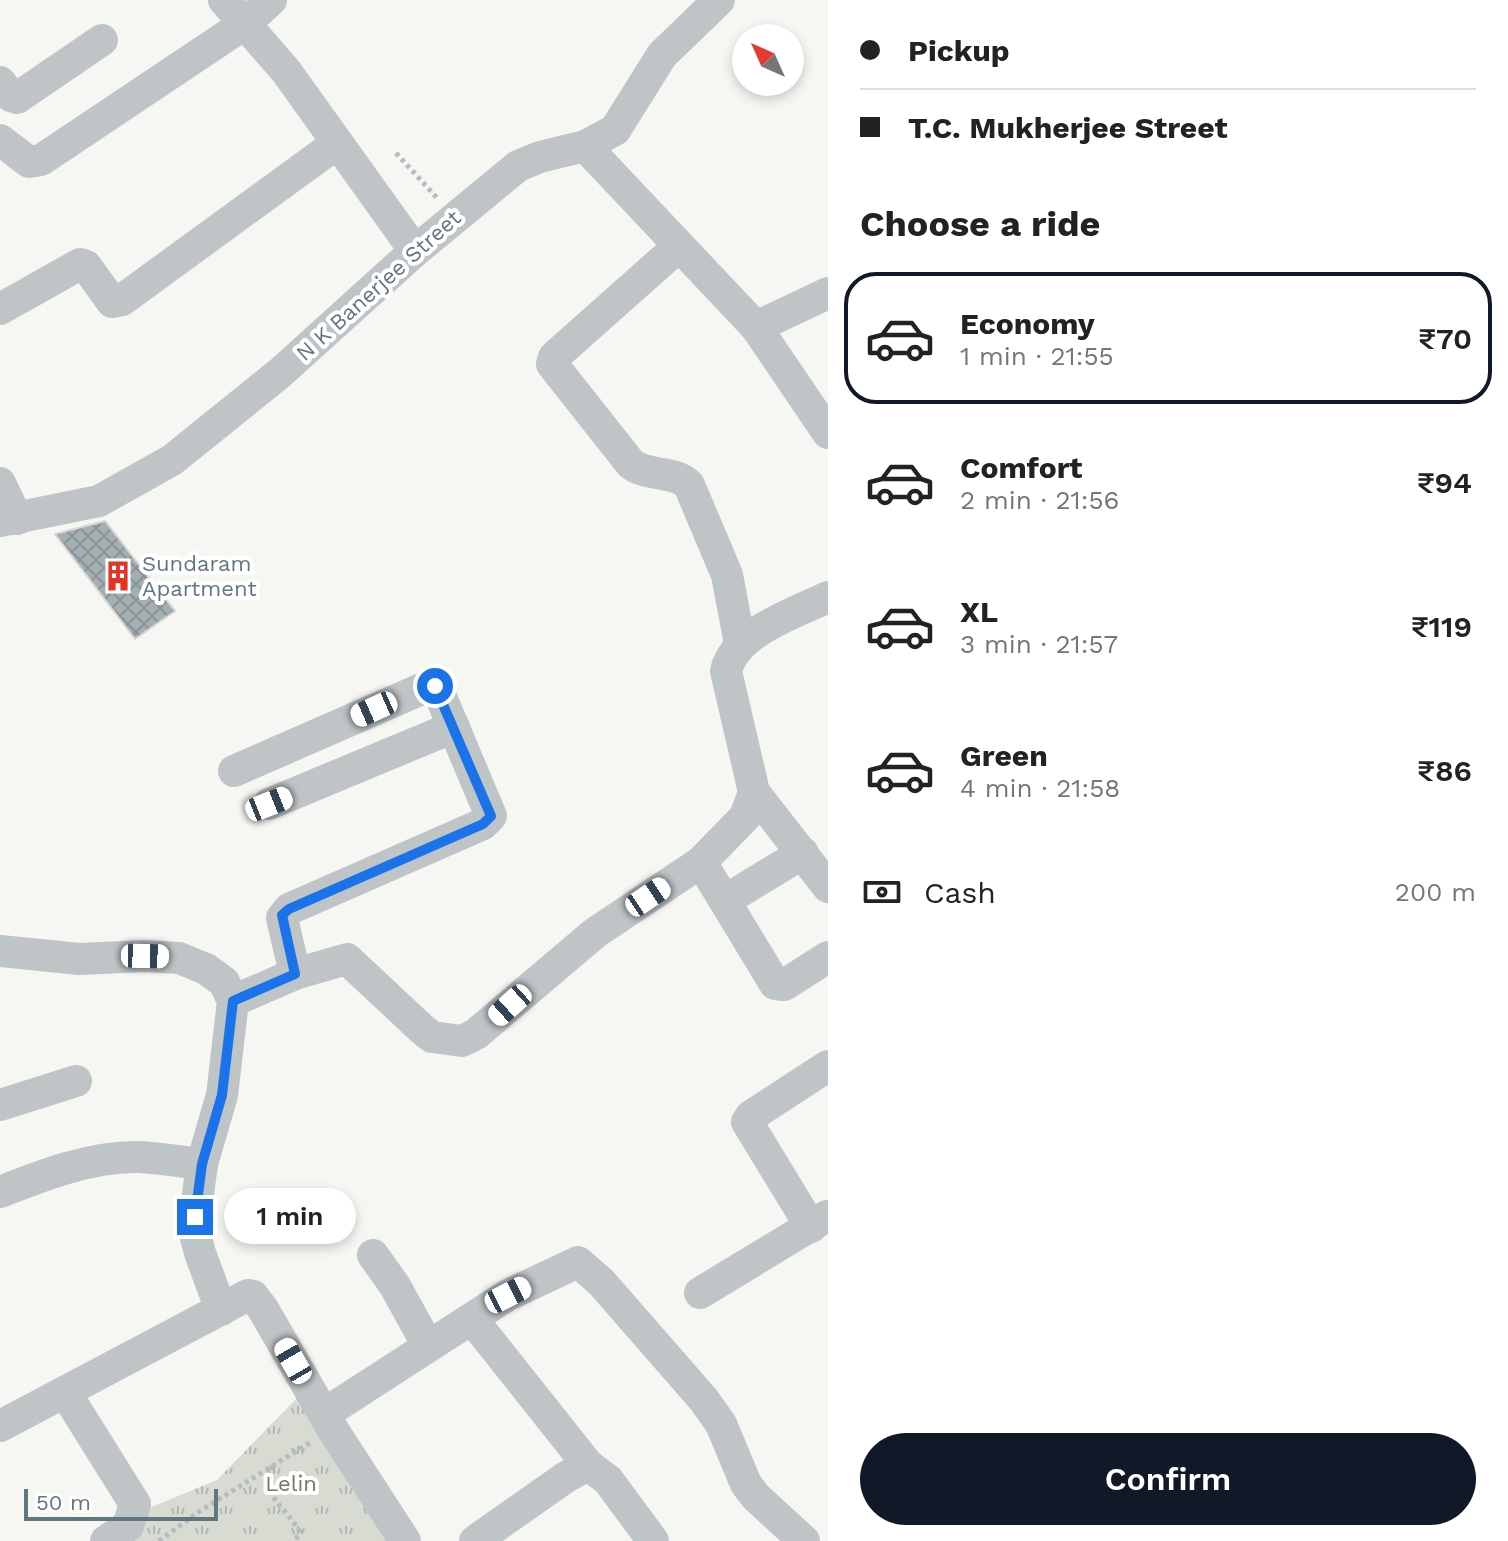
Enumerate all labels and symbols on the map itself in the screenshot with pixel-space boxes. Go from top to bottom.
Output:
north arrow [732,24,804,96]
street label: N K Banerjee Street [291,205,466,366]
place label: Sundaram Apartment [142,551,257,601]
building icon: Sundaram Apartment [101,559,135,593]
route start [417,668,453,704]
car [347,688,401,730]
car [242,784,296,824]
car [621,874,675,920]
car [121,944,169,968]
car [484,980,536,1030]
callout: 1 min [223,1189,355,1245]
route end [177,1199,213,1235]
car [481,1273,535,1317]
car [271,1334,315,1388]
park label: Lelin [265,1471,317,1496]
scale bar [24,1485,218,1521]

